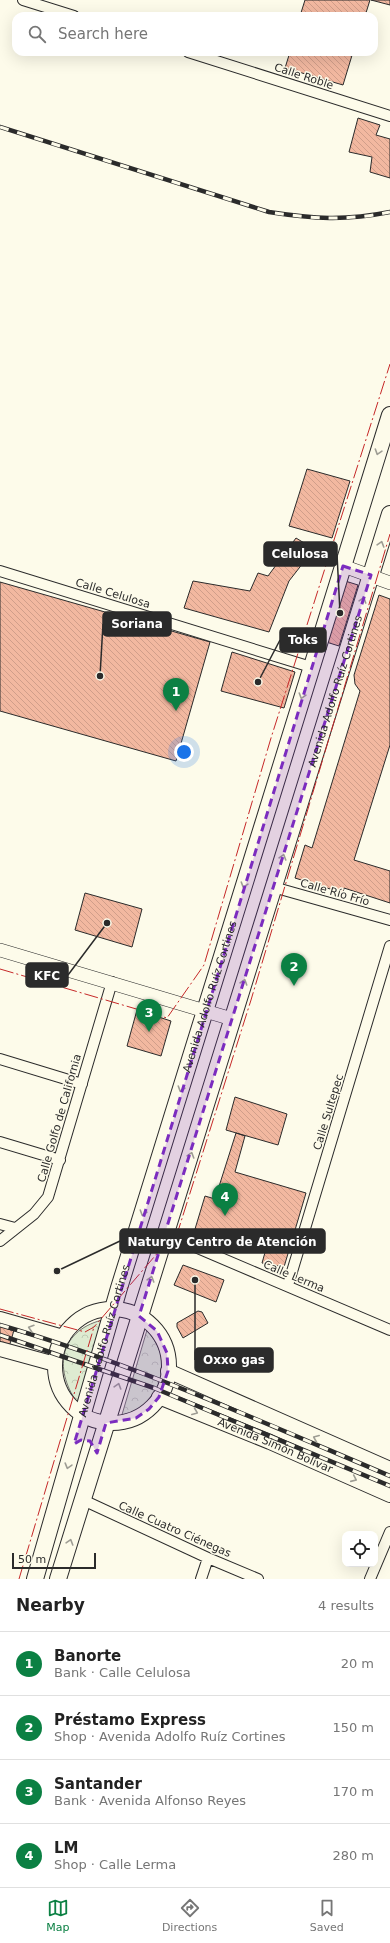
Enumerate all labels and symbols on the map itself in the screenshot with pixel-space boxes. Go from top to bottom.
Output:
street label: Calle Roble [273,61,335,92]
one-way arrow [374,449,383,456]
one-way arrow [376,541,384,548]
callout: Celulosa [264,542,337,566]
text: Celulosa [271,547,329,561]
street label: Calle Celulosa [74,576,152,611]
one-way arrow [358,596,367,603]
callout: Soriana [103,612,171,636]
street label: Avenida Adolfo Ruíz Cortines [306,614,365,769]
text: Soriana [111,617,163,631]
callout: Toks [280,628,326,652]
text: Toks [288,633,318,647]
pin: 1 [163,678,189,711]
one-way arrow [298,693,307,700]
your location [174,742,194,762]
one-way arrow [278,854,287,861]
street label: Calle Río Frío [299,876,371,909]
one-way arrow [240,882,249,889]
street label: Avenida Adolfo Ruíz Cortines [180,919,240,1074]
pin: 2 [281,953,307,986]
callout: KFC [26,963,68,987]
text: KFC [34,969,60,983]
one-way arrow [239,978,248,985]
pin: 3 [136,999,162,1032]
street label: Calle Golfo de California [35,1053,84,1184]
street label: Calle Sultepec [311,1073,346,1152]
one-way arrow [177,1085,186,1092]
one-way arrow [186,1152,195,1159]
pin: 4 [212,1183,238,1216]
one-way arrow [139,1209,148,1216]
callout: Naturgy Centro de Atención [120,1229,325,1253]
text: Naturgy Centro de Atención [127,1235,317,1249]
street label: Calle Lerma [261,1258,326,1295]
street label: Avenida Adolfo Ruíz Cortines [76,1263,133,1419]
one-way arrow [146,1276,155,1283]
one-way arrow [28,1324,35,1333]
callout: Oxxo gas [195,1348,273,1372]
text: Oxxo gas [203,1353,265,1367]
one-way arrow [113,1383,122,1390]
one-way arrow [191,1407,199,1415]
street label: Avenida Simón Bolívar [216,1416,335,1476]
one-way arrow [312,1434,319,1442]
one-way arrow [64,1462,73,1469]
one-way arrow [350,1474,357,1482]
street label: Calle Cuatro Ciénegas [117,1499,233,1560]
one-way arrow [65,1538,74,1545]
scale bar [12,1551,96,1570]

